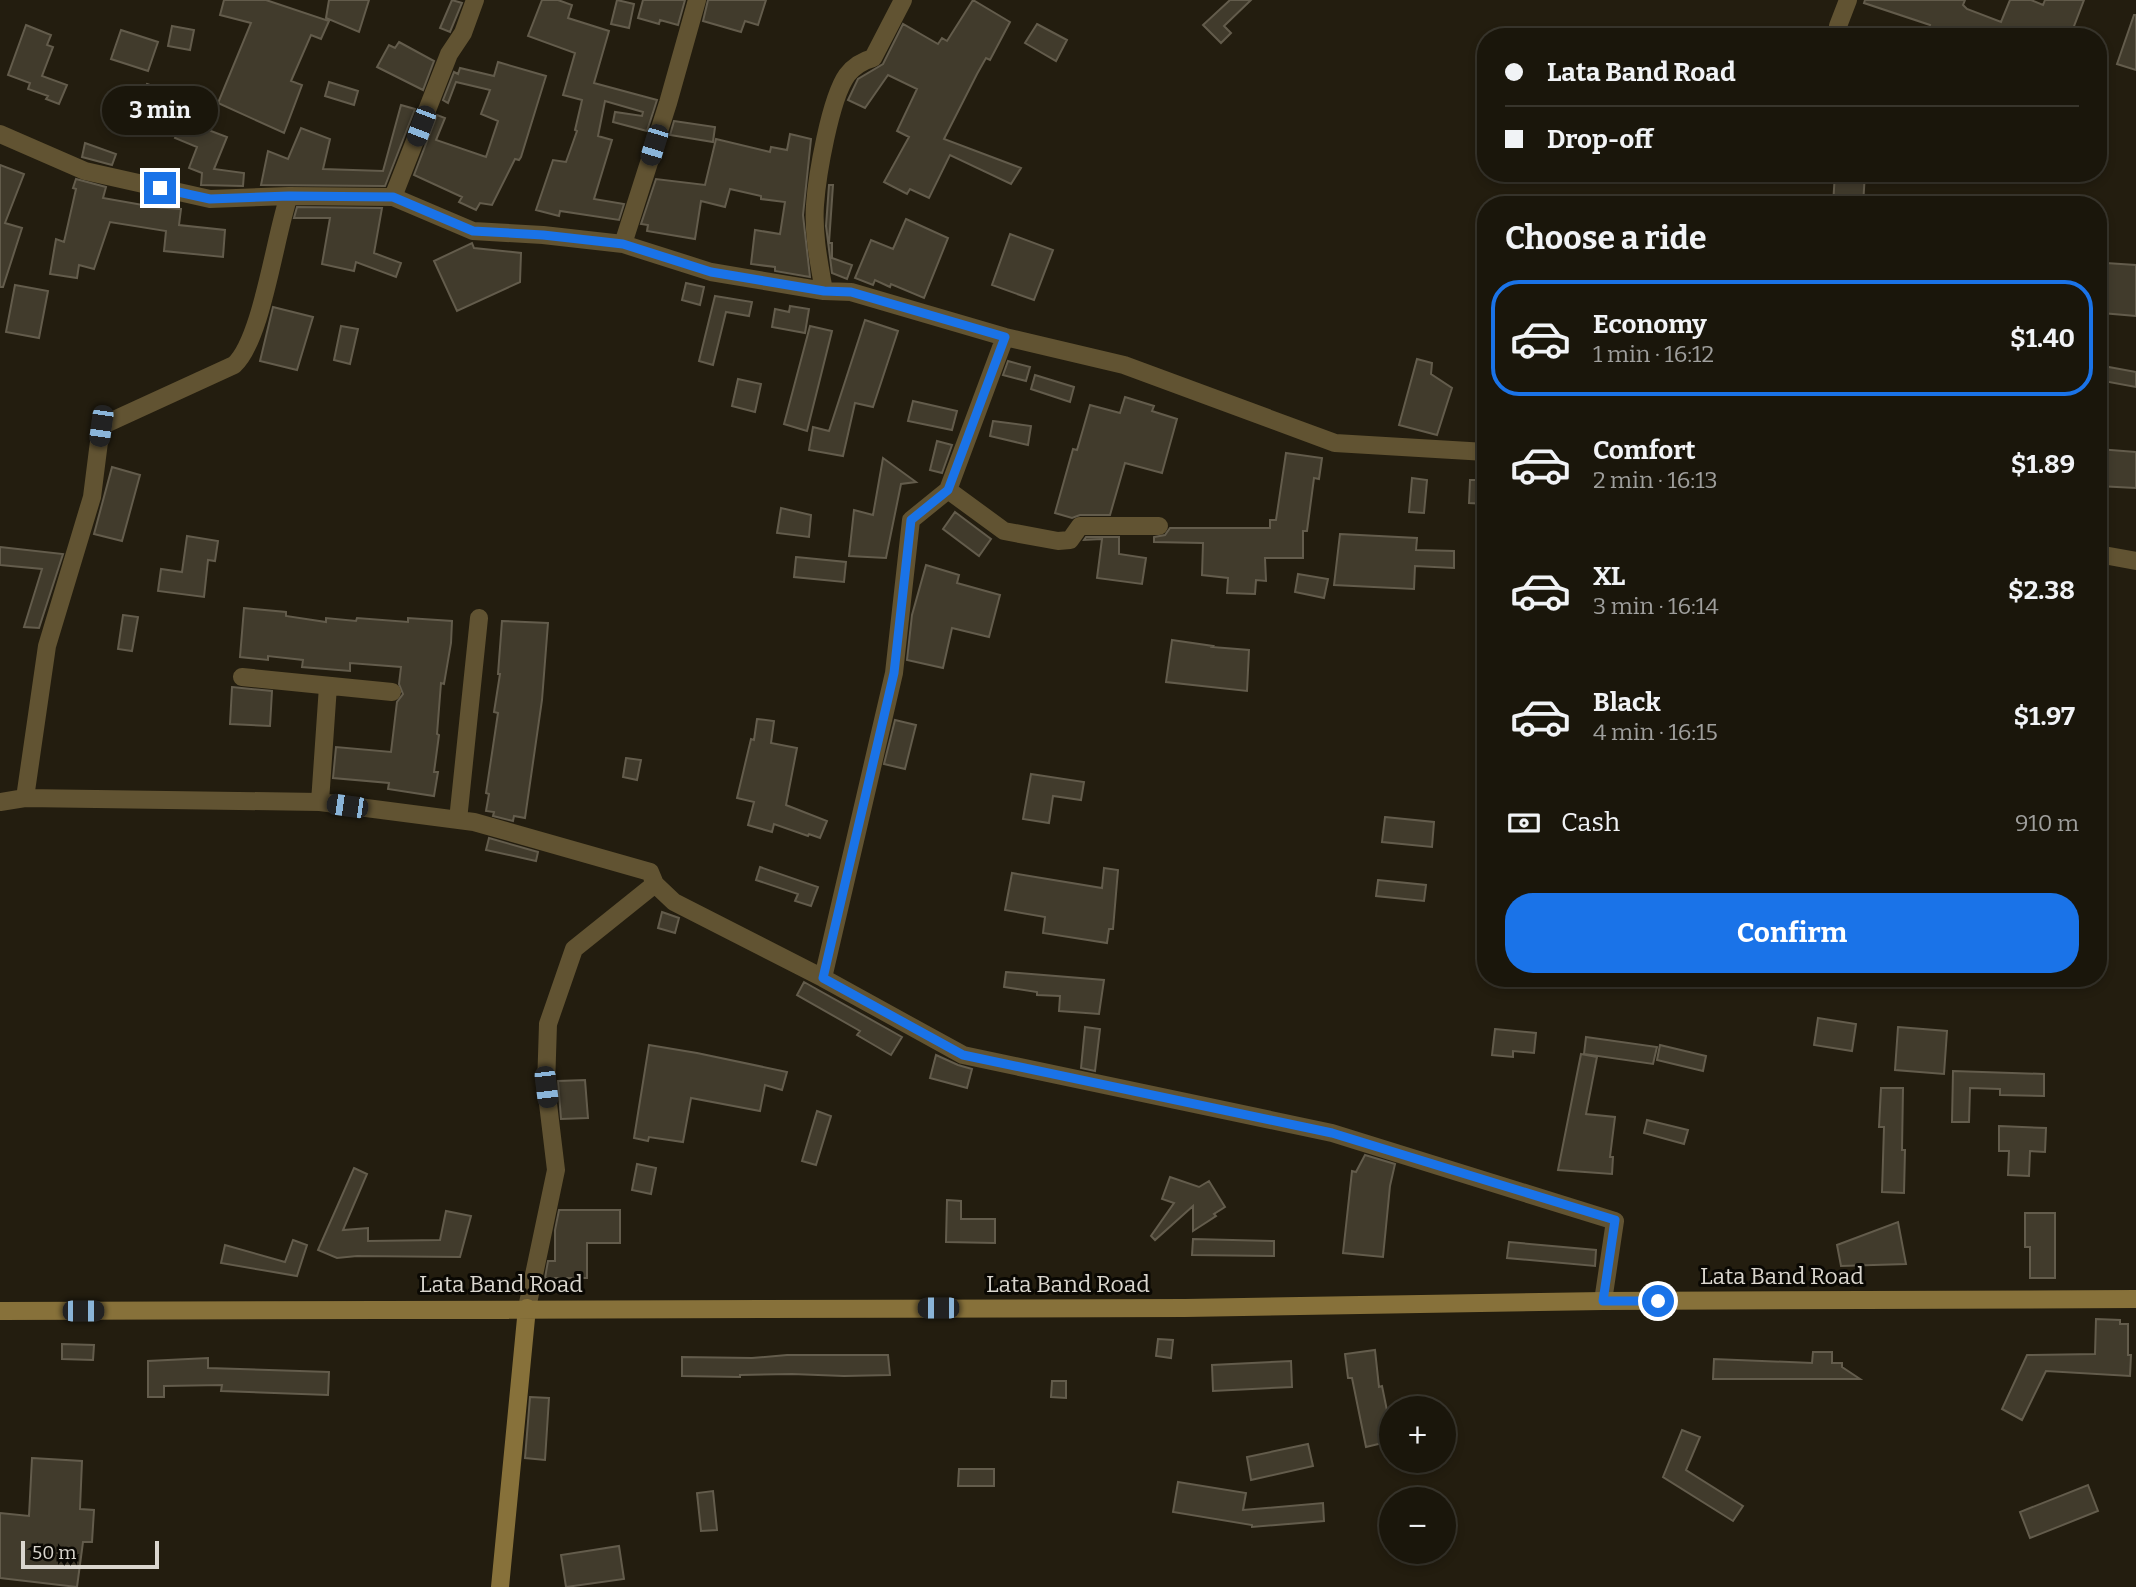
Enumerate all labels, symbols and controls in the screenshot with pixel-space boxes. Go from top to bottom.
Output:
text: Lata Band Road [1547,57,1736,88]
callout: 3 min [102,86,218,136]
text: 3 min [129,96,191,124]
car [404,103,439,149]
car [638,122,671,168]
text: Drop-off [1547,124,1653,155]
route end [144,172,176,204]
text: Choose a ride [1505,219,1706,257]
icon: car [1509,307,1572,370]
text: Economy [1593,309,1707,340]
text: $1.40 [2010,323,2075,354]
text: 1 min · 16:12 [1593,340,1714,368]
car [88,404,115,448]
icon: car [1509,433,1572,496]
text: Comfort [1593,435,1696,466]
text: $1.89 [2011,449,2075,480]
text: 2 min · 16:13 [1593,466,1718,494]
icon: car [1509,559,1572,622]
text: XL [1593,561,1625,592]
text: $2.38 [2008,575,2075,606]
text: 3 min · 16:14 [1593,592,1719,620]
icon: car [1509,685,1572,748]
text: Black [1593,687,1661,718]
text: $1.97 [2013,701,2075,732]
text: 4 min · 16:15 [1593,718,1718,746]
car [325,793,370,819]
icon: cash [1505,804,1543,842]
text: Cash [1561,807,1620,838]
text: 910 m [2015,809,2079,837]
button: Confirm [1505,893,2079,973]
car [534,1065,559,1109]
street label: Lata Band Road [1700,1262,1864,1290]
street label: Lata Band Road [419,1270,583,1298]
street label: Lata Band Road [986,1270,1150,1298]
route start [1642,1285,1674,1317]
car [918,1298,960,1319]
car [63,1301,105,1322]
map controls [1379,1396,1456,1564]
button: + [1379,1396,1456,1473]
button: − [1379,1487,1456,1564]
scale bar [21,1538,159,1570]
text: 50 m [32,1541,76,1564]

